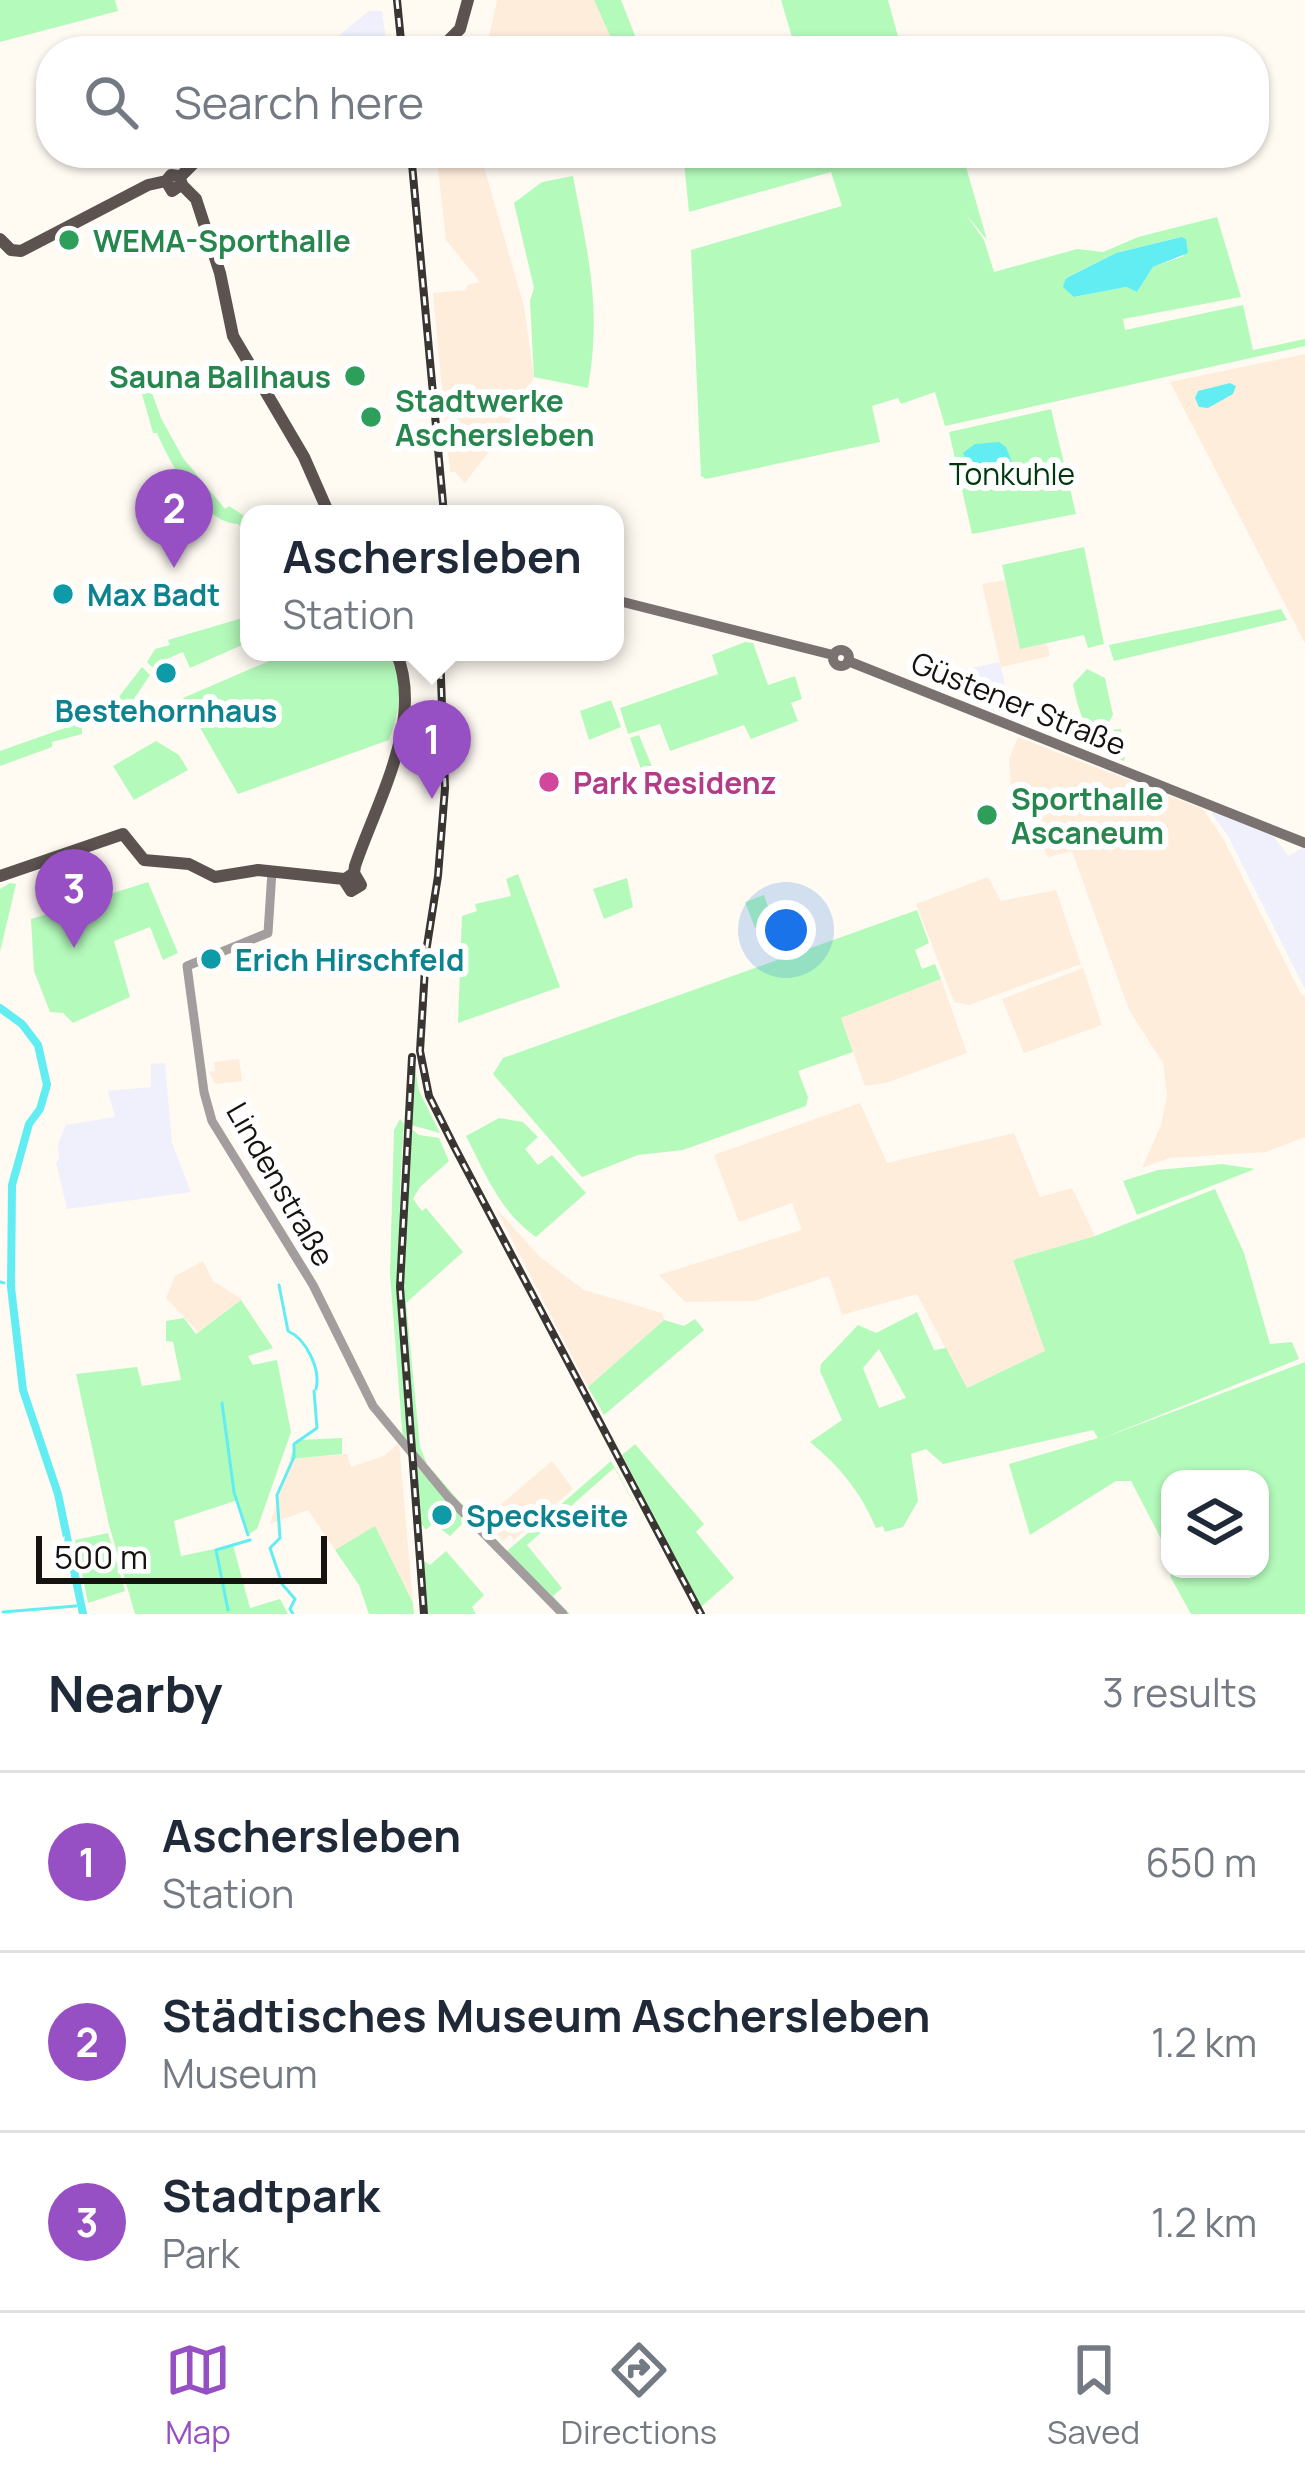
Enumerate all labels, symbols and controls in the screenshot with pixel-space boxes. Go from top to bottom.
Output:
search box [36,36,1269,168]
icon: search [78,69,144,135]
text: Search here [174,71,424,133]
place label: WEMA-Sporthalle [93,220,351,261]
marker: WEMA-Sporthalle [56,227,82,253]
place label: Sauna Ballhaus [109,356,331,397]
marker: Sauna Ballhaus [342,363,368,389]
place label: Stadtwerke Aschersleben [395,380,594,455]
marker: Stadtwerke Aschersleben [358,404,384,430]
park label: Tonkuhle [949,453,1075,494]
pin: 2 [135,469,213,568]
popup [240,505,624,661]
text: Aschersleben [282,525,582,587]
place label: Max Badt [87,574,220,615]
marker: Max Badt [50,581,76,607]
text: Station [282,587,415,641]
street label: Güstener Straße [906,641,1132,765]
marker: Bestehornhaus [153,660,179,686]
place label: Bestehornhaus [55,690,277,731]
pin: 1 [393,700,471,799]
place label: Park Residenz [573,762,777,803]
marker: Park Residenz [536,769,562,795]
place label: Sporthalle Ascaneum [1011,778,1164,853]
marker: Sporthalle Ascaneum [974,802,1000,828]
pin: 3 [35,849,113,948]
your location [756,900,816,960]
place label: Erich Hirschfeld [235,939,464,980]
marker: Erich Hirschfeld [198,946,224,972]
street label: Lindenstraße [218,1095,344,1273]
map controls [1161,1470,1269,1578]
button: layers [1161,1470,1269,1578]
place label: Speckseite [466,1495,628,1536]
marker: Speckseite [429,1502,455,1528]
scale bar [36,1530,327,1583]
text: 500 m [54,1534,148,1579]
text: Nearby [48,1658,223,1727]
text: 3 results [1102,1665,1257,1719]
text: Aschersleben [162,1804,461,1866]
text: 1 [78,1835,96,1889]
text: 650 m [1146,1835,1257,1889]
text: Station [162,1866,294,1920]
text: Städtisches Museum Aschersleben [162,1984,931,2046]
text: 2 [75,2015,99,2069]
text: 1.2 km [1151,2015,1257,2069]
text: Museum [162,2046,317,2100]
text: Stadtpark [162,2164,380,2226]
text: 3 [76,2195,98,2249]
text: 1.2 km [1151,2195,1257,2249]
text: Park [162,2226,240,2280]
tab: Map [165,2337,231,2454]
tab: Directions [561,2337,717,2454]
tab: Saved [1047,2337,1140,2454]

